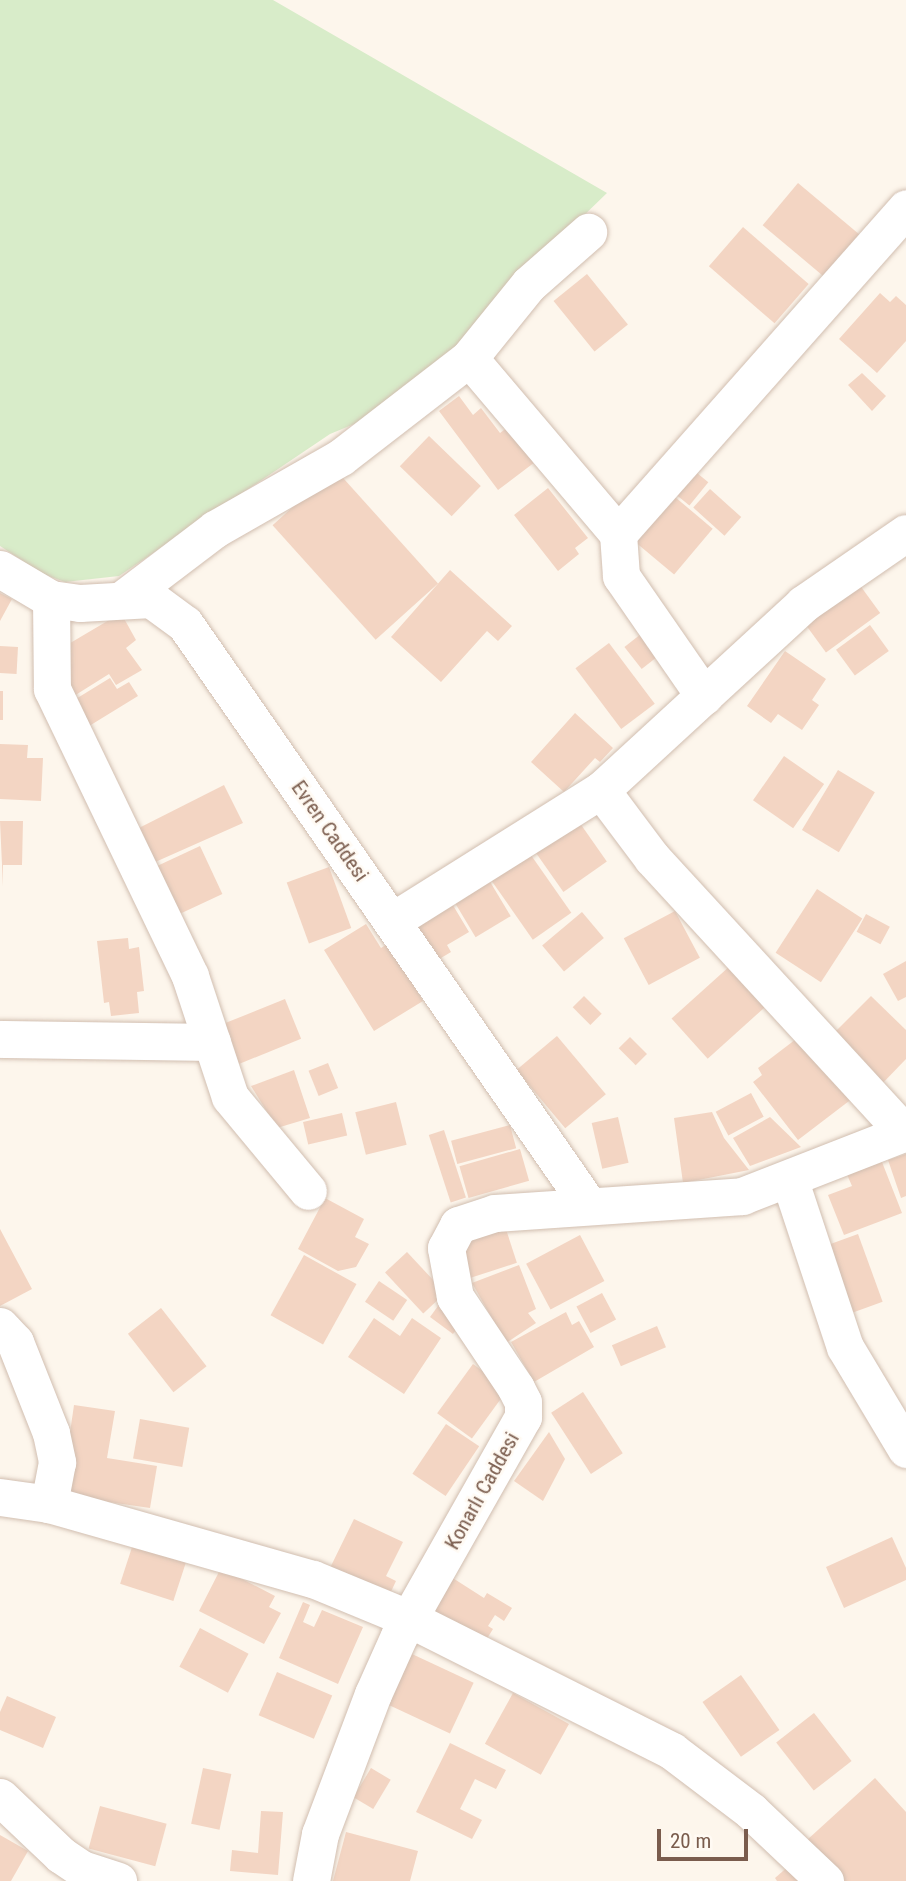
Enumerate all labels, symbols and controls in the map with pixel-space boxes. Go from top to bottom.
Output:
street label: Evren Caddesi [286,776,374,886]
street label: Konarlı Caddesi [439,1428,525,1554]
scale bar [661,1814,752,1858]
text: 20 m [670,1829,711,1853]

